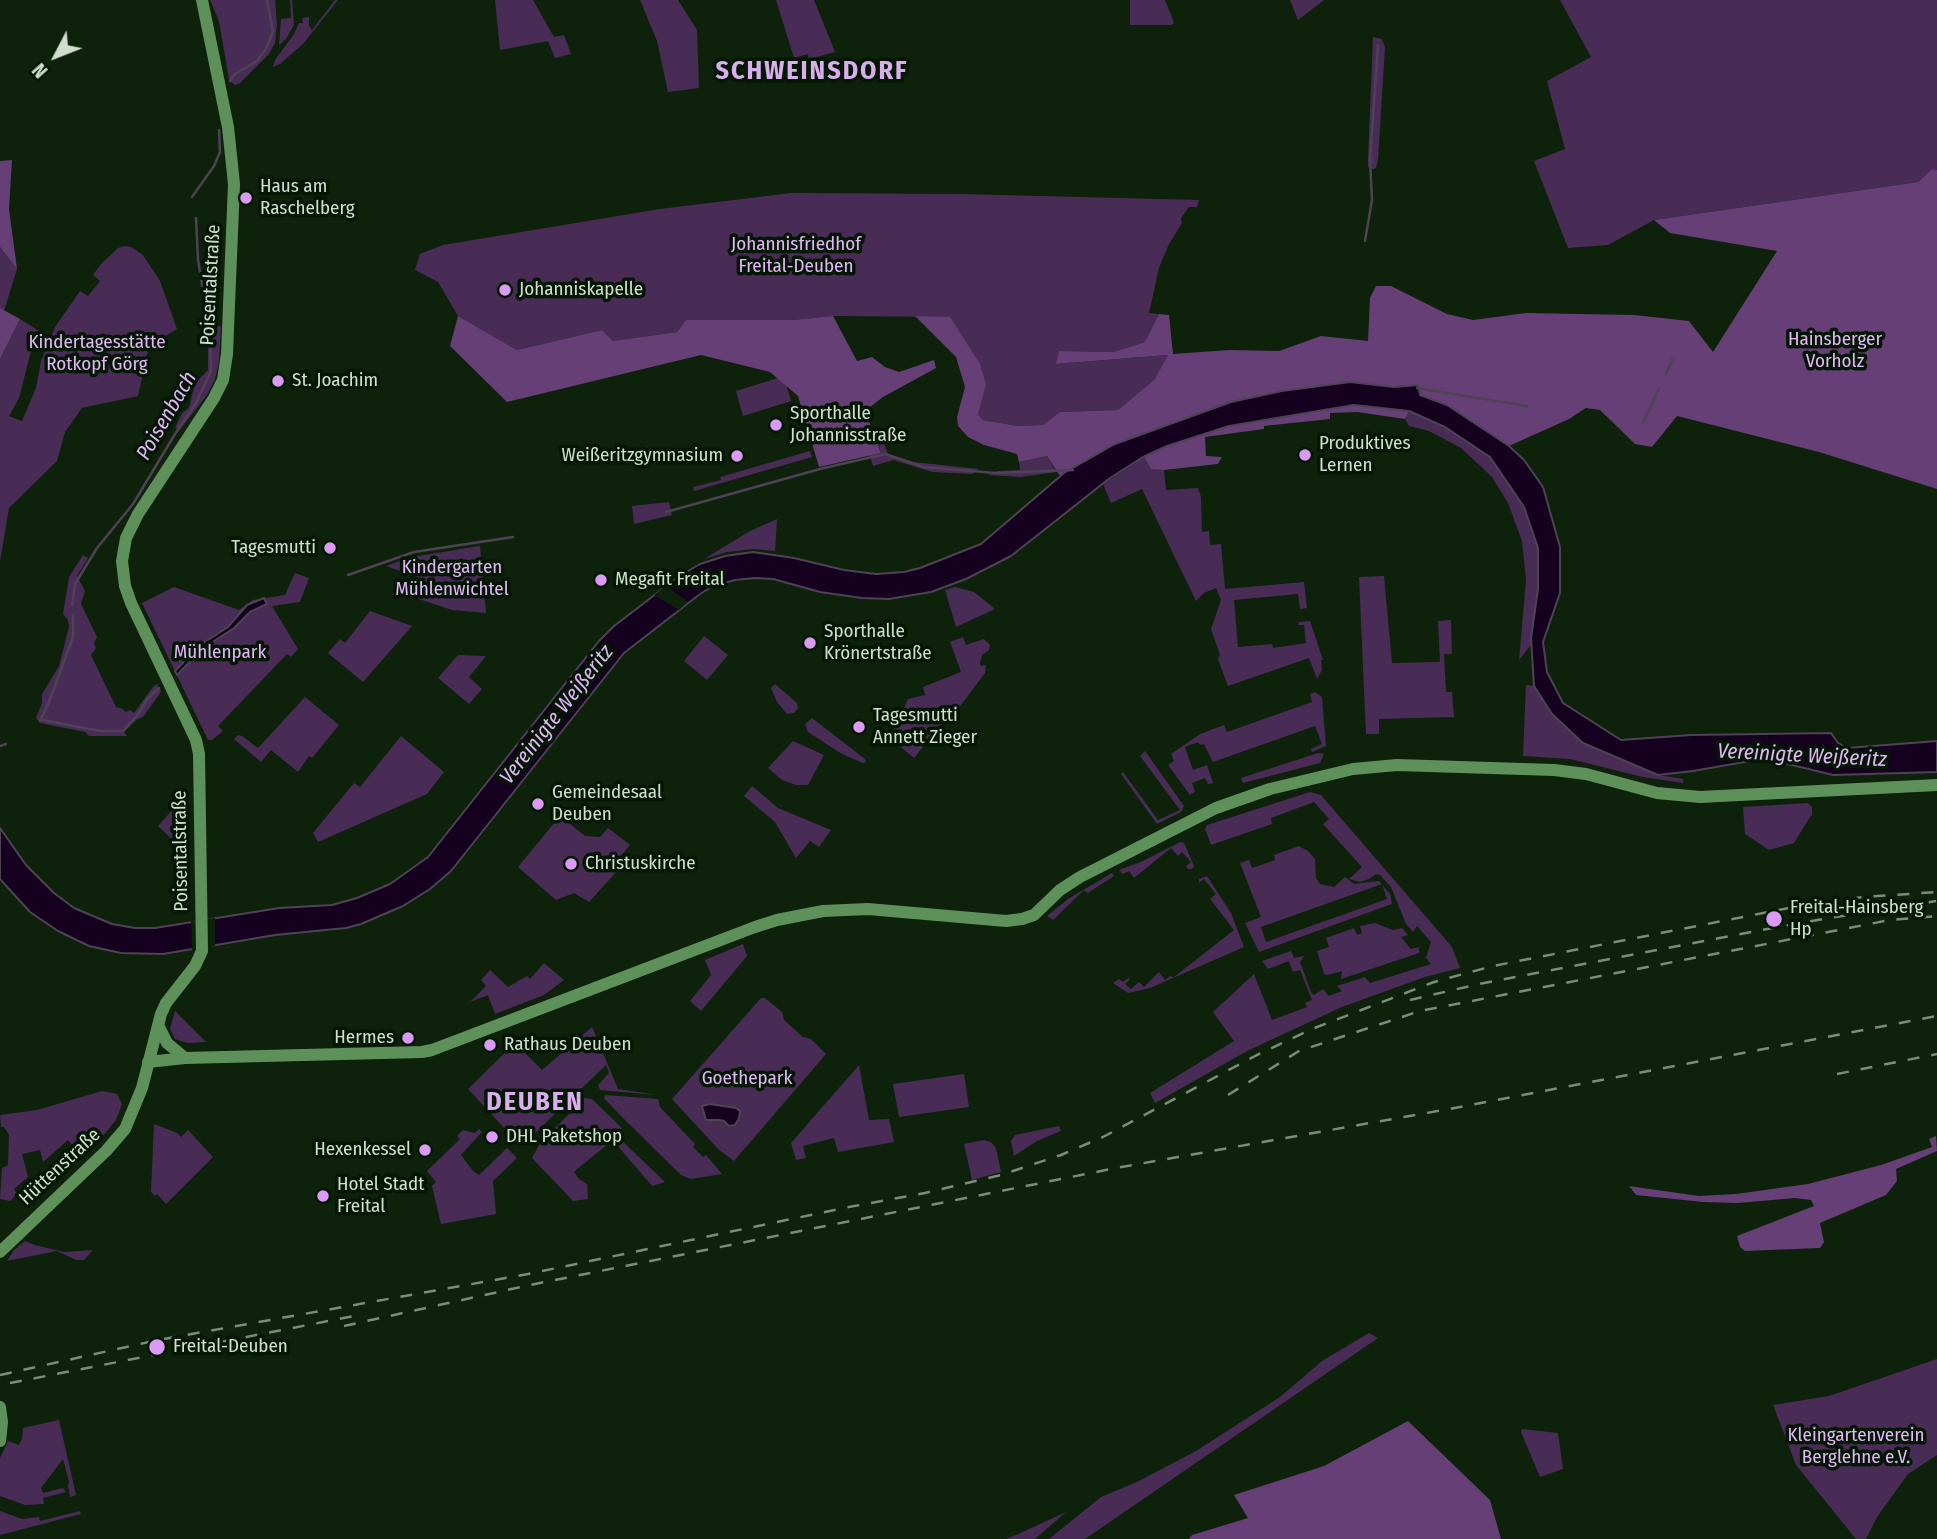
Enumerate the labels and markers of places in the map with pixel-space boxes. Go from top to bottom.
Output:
place label: Haus am Raschelberg [260,176,355,220]
marker: Haus am Raschelberg [238,190,254,206]
place label: Johanniskapelle [519,279,643,301]
marker: Johanniskapelle [497,282,513,298]
place label: St. Joachim [292,370,378,392]
marker: St. Joachim [270,373,286,389]
place label: Sporthalle Johannisstraße [790,403,906,447]
marker: Sporthalle Johannisstraße [768,417,784,433]
place label: Produktives Lernen [1319,433,1411,477]
place label: Weißeritzgymnasium [562,445,723,467]
marker: Produktives Lernen [1297,447,1313,463]
marker: Weißeritzgymnasium [729,448,745,464]
place label: Tagesmutti [231,537,316,559]
marker: Tagesmutti [322,540,338,556]
place label: Megafit Freital [615,569,725,591]
marker: Megafit Freital [593,572,609,588]
place label: Sporthalle Krönertstraße [824,621,932,665]
marker: Sporthalle Krönertstraße [802,635,818,651]
place label: Tagesmutti Annett Zieger [873,705,977,749]
marker: Tagesmutti Annett Zieger [851,719,867,735]
place label: Gemeindesaal Deuben [552,782,662,826]
marker: Gemeindesaal Deuben [530,796,546,812]
place label: Christuskirche [585,853,696,875]
marker: Christuskirche [563,856,579,872]
place label: Freital-Hainsberg Hp [1790,897,1923,941]
marker: Freital-Hainsberg Hp [1764,909,1784,929]
place label: Hermes [334,1027,394,1049]
marker: Hermes [400,1030,416,1046]
place label: Rathaus Deuben [504,1034,631,1056]
marker: Rathaus Deuben [482,1037,498,1053]
place label: DHL Paketshop [506,1126,622,1148]
marker: DHL Paketshop [484,1129,500,1145]
place label: Hexenkessel [314,1139,411,1161]
marker: Hexenkessel [417,1142,433,1158]
place label: Hotel Stadt Freital [337,1174,425,1218]
marker: Hotel Stadt Freital [315,1188,331,1204]
place label: Freital-Deuben [173,1336,288,1358]
marker: Freital-Deuben [147,1337,167,1357]

